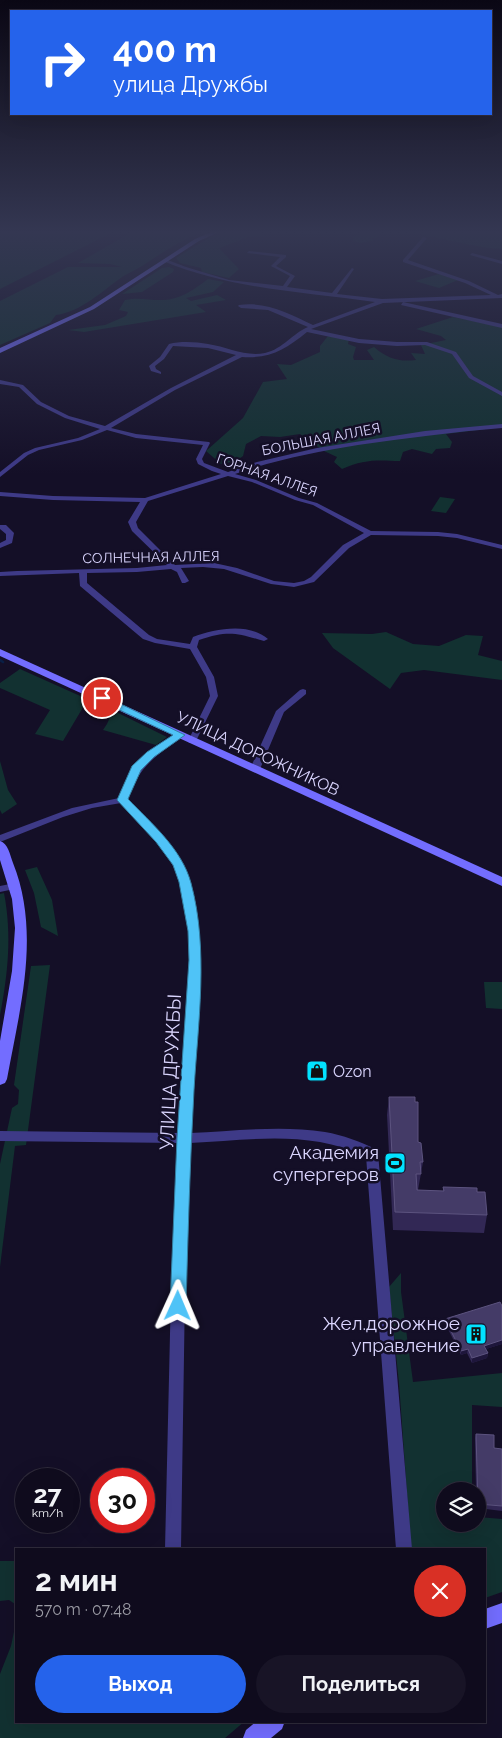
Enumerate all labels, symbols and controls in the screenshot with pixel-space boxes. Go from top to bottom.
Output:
text: 400 m [113,29,217,70]
icon: right [30,30,95,95]
text: улица Дружбы [113,71,268,97]
street label: БОЛЬШАЯ АЛЛЕЯ [260,420,382,458]
street label: ГОРНАЯ АЛЛЕЯ [214,450,320,500]
street label: СОЛНЕЧНАЯ АЛЛЕЯ [82,548,220,566]
pin [81,677,123,719]
icon: arrive [88,684,116,712]
street label: УЛИЦА ДОРОЖНИКОВ [173,707,342,800]
street label: УЛИЦА ДРУЖБЫ [155,994,185,1150]
shop icon: Ozon [305,1059,329,1083]
place label: Ozon [333,1062,372,1081]
place label: Академия супергеров [273,1141,379,1185]
sports icon: Академия супергеров [383,1151,407,1175]
position arrow [151,1279,203,1331]
place label: Жел.дорожное управление [322,1312,460,1356]
building icon: Жел.дорожное управление [464,1322,488,1346]
speed limit sign: 30 [90,1468,155,1533]
text: 27 [33,1479,62,1509]
map controls [436,1482,486,1532]
button: layers [436,1482,486,1532]
text: km/h [32,1506,63,1520]
text: 2 мин [35,1563,118,1598]
button: close [414,1565,466,1617]
text: 570 m · 07:48 [35,1600,131,1619]
button: Выход [35,1655,246,1713]
button: Поделиться [256,1655,466,1713]

